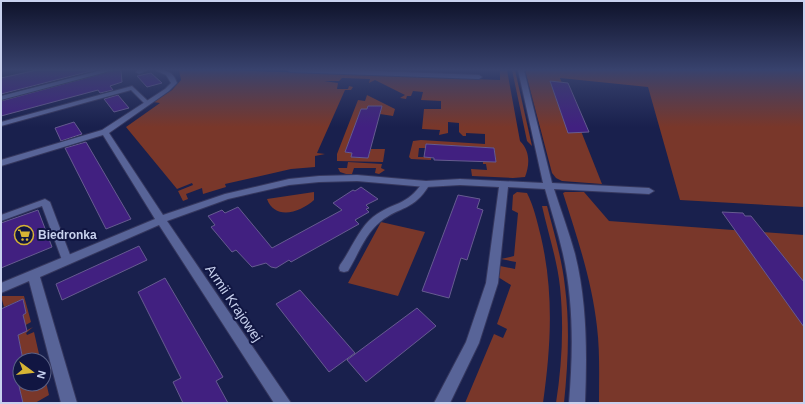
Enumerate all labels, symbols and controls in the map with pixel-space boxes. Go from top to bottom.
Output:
supermarket icon: Biedronka [13,224,35,246]
place label: Biedronka [38,228,97,242]
street label: Armii Krajowej [202,261,266,345]
north arrow [12,352,52,392]
text: N [35,369,48,380]

